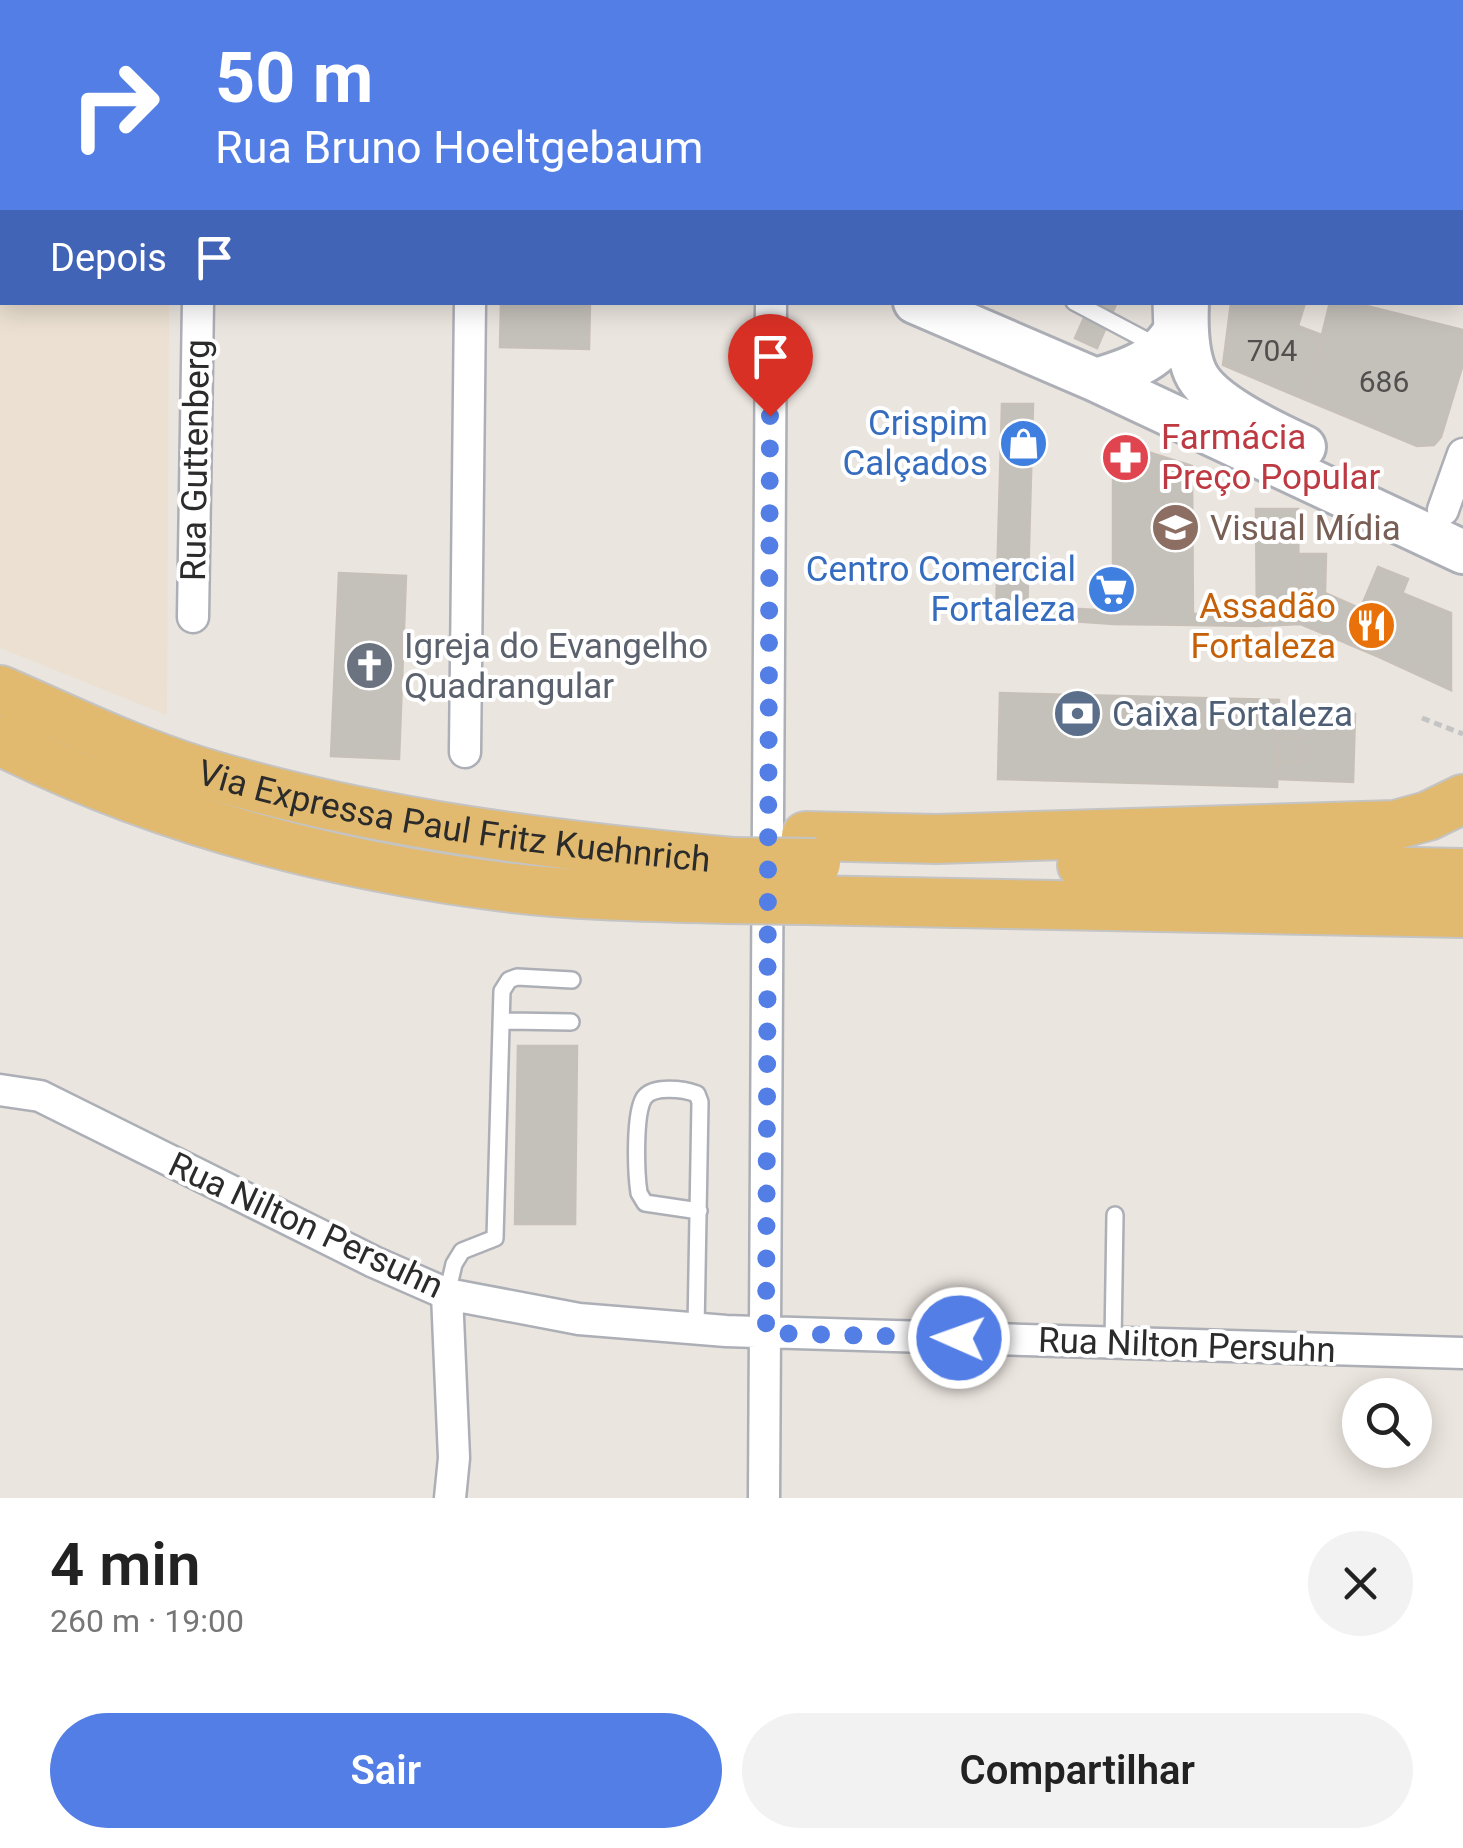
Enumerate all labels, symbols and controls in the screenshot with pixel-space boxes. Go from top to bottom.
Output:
text: 50 m [215,37,373,119]
icon: right [50,40,180,170]
text: Rua Bruno Hoeltgebaum [215,121,703,174]
icon: arrive [187,230,242,285]
text: Depois [50,236,167,280]
pin [728,314,813,417]
icon: arrive [743,329,798,384]
house number: 704 [1247,333,1297,368]
street label: Rua Guttenberg [173,339,218,581]
house number: 686 [1359,364,1409,399]
place label: Crispim Calçados [843,403,988,484]
shop icon: Crispim Calçados [997,417,1049,469]
place label: Farmácia Preço Popular [1161,417,1380,498]
pharmacy icon: Farmácia Preço Popular [1100,431,1152,483]
school or university icon: Visual Mídia [1149,502,1201,554]
place label: Visual Mídia [1210,508,1401,549]
place label: Centro Comercial Fortaleza [806,549,1076,630]
supermarket icon: Centro Comercial Fortaleza [1085,563,1137,615]
place label: Assadão Fortaleza [1190,586,1336,667]
restaurant icon: Assadão Fortaleza [1345,600,1397,652]
place label: Igreja do Evangelho Quadrangular [404,626,708,707]
church icon: Igreja do Evangelho Quadrangular [343,640,395,692]
bank icon: Caixa Fortaleza [1051,688,1103,740]
place label: Caixa Fortaleza [1112,694,1353,735]
street label: Via Expressa Paul Fritz Kuehnrich [193,752,712,881]
street label: Rua Nilton Persuhn [162,1144,449,1307]
position arrow [907,1286,1011,1390]
street label: Rua Nilton Persuhn [1037,1320,1337,1371]
map controls [1342,1378,1432,1468]
button: search [1342,1378,1432,1468]
text: 4 min [50,1529,200,1600]
button: close [1308,1531,1413,1636]
text: 260 m · 19:00 [50,1602,244,1640]
button: Sair [50,1713,722,1828]
button: Compartilhar [742,1713,1413,1828]

